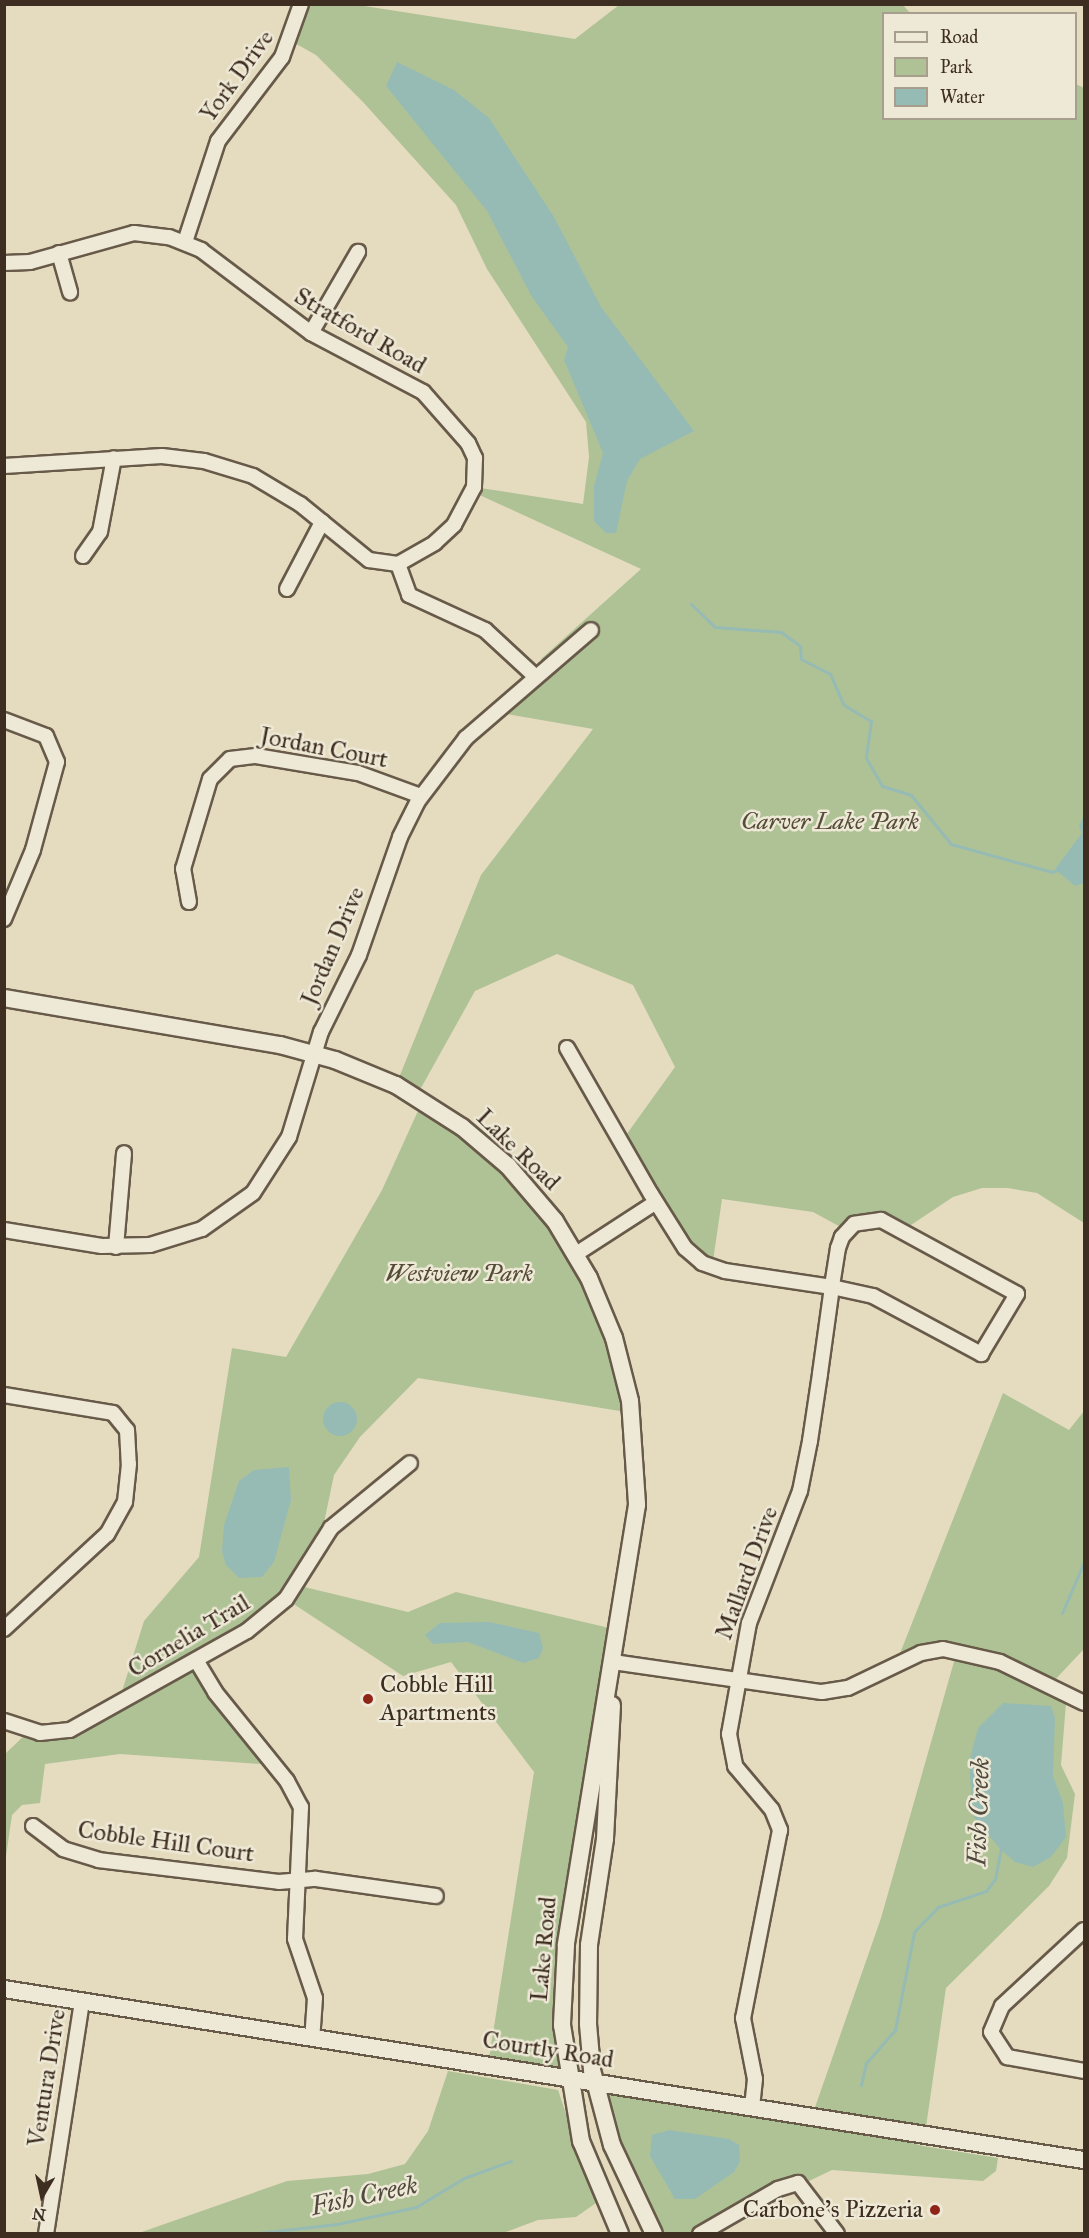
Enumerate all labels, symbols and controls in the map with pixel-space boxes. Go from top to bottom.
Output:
legend [882,12,1077,120]
street label: York Drive [194,24,280,128]
text: Road [940,26,978,48]
text: Park [940,56,973,78]
text: Water [940,86,984,108]
street label: Stratford Road [289,282,431,380]
street label: Jordan Court [258,722,390,774]
park label: Carver Lake Park [741,808,919,836]
street label: Jordan Drive [295,882,371,1010]
street label: Lake Road [470,1103,566,1197]
park label: Westview Park [385,1260,533,1288]
street label: Mallard Drive [710,1502,784,1644]
street label: Cornelia Trail [123,1588,255,1684]
place label: Cobble Hill Apartments [380,1671,496,1727]
marker: Cobble Hill Apartments [361,1692,375,1706]
water label: Fish Creek [962,1757,996,1867]
street label: Cobble Hill Court [76,1815,256,1869]
street label: Lake Road [525,1895,563,2003]
street label: Ventura Drive [22,2007,72,2149]
street label: Courtly Road [480,2025,616,2075]
north arrow [12,2166,72,2226]
water label: Fish Creek [308,2169,420,2223]
place label: Carbone's Pizzeria [743,2196,923,2224]
marker: Carbone's Pizzeria [928,2203,942,2217]
text: N [31,2204,47,2225]

